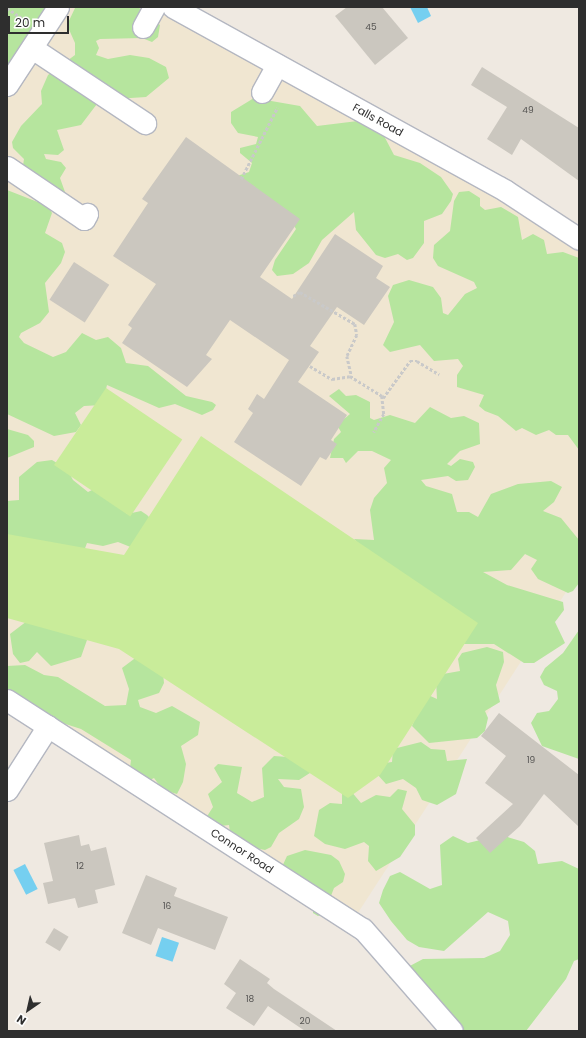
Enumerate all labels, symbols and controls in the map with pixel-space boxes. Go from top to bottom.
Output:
scale bar [10,8,71,34]
text: 20 m [15,14,45,31]
house number: 45 [365,22,377,32]
street label: Falls Road [350,101,406,139]
house number: 49 [522,105,534,115]
house number: 19 [527,755,535,765]
street label: Connor Road [208,826,276,876]
house number: 12 [76,861,84,871]
house number: 16 [163,901,171,911]
north arrow [8,990,48,1030]
house number: 18 [246,994,254,1004]
text: N [13,1011,29,1029]
house number: 20 [300,1016,310,1026]

